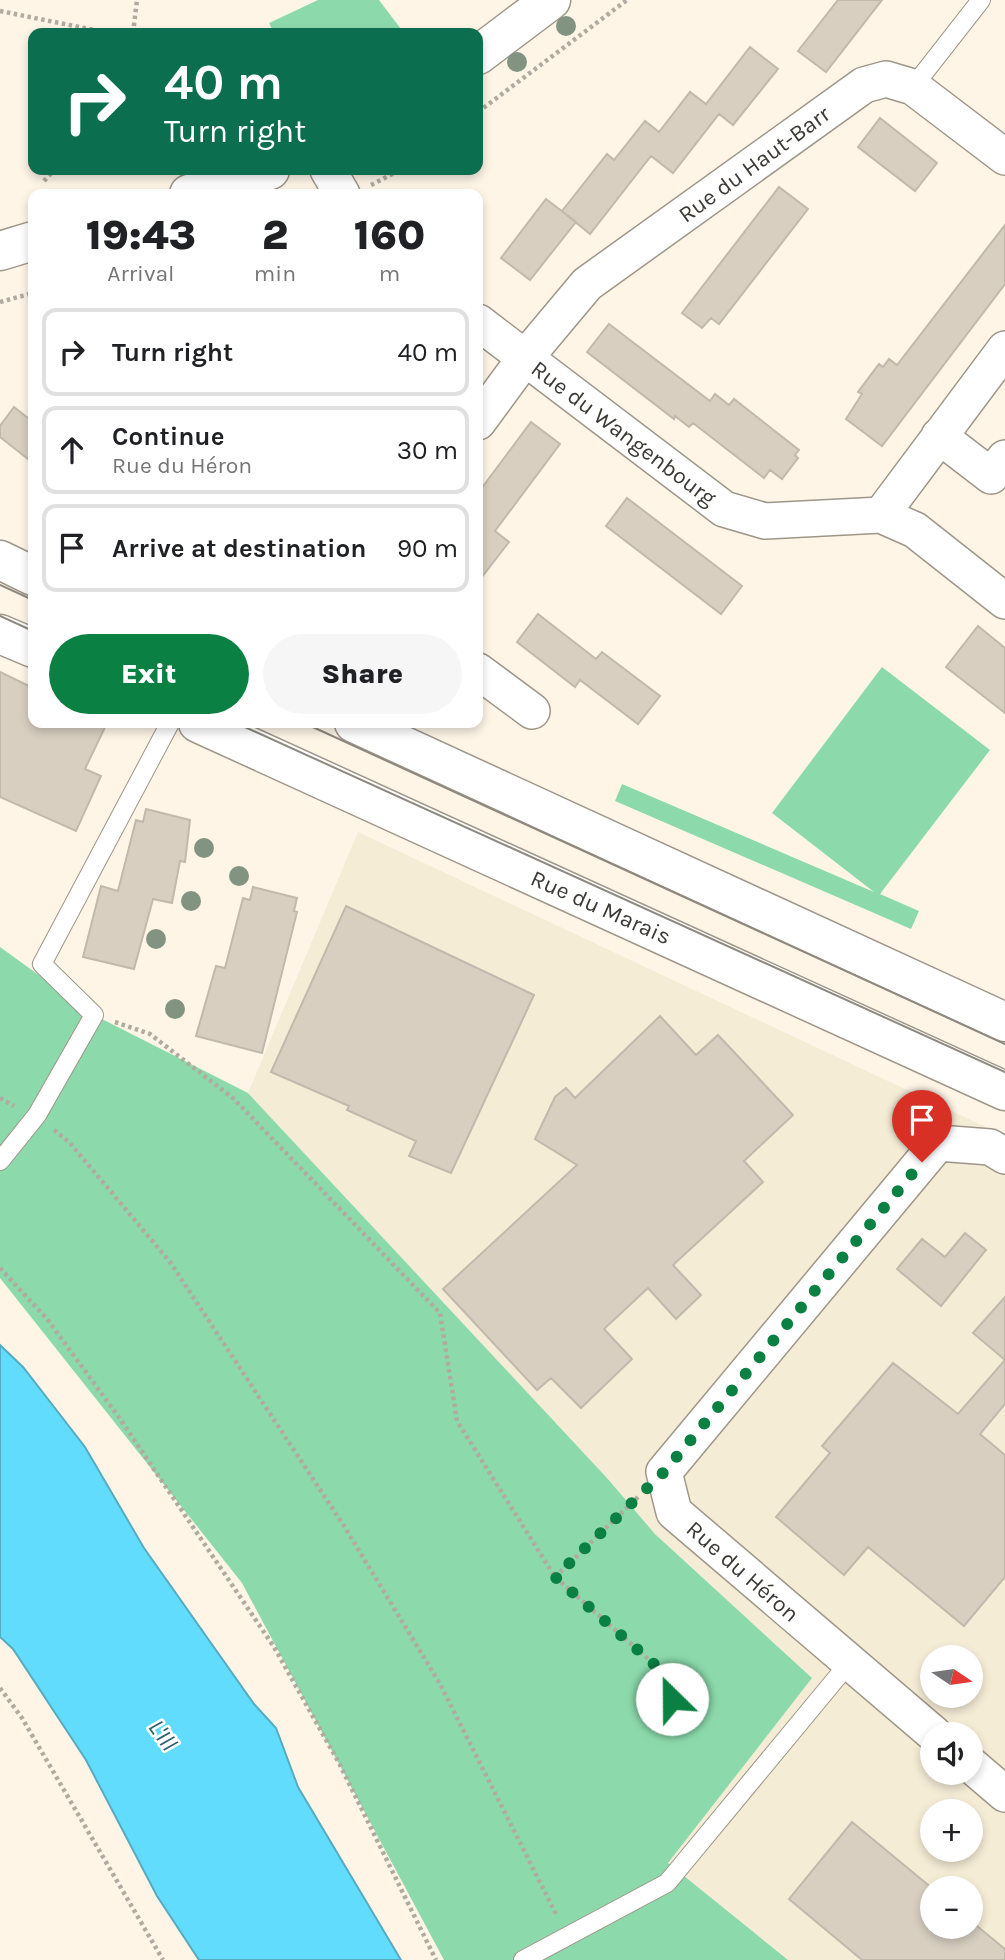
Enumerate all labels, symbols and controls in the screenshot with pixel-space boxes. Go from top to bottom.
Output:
text: 40 m [164,54,283,111]
icon: right [49,56,140,147]
street label: Rue du Haut-Barr [673,100,836,228]
text: Turn right [164,113,306,150]
text: 19:43 [86,210,196,260]
text: 2 [262,210,288,260]
text: 160 [354,210,425,260]
text: Arrival [107,260,175,287]
text: min [254,260,296,287]
text: m [379,260,400,287]
icon: right [53,333,91,371]
text: Turn right [112,337,233,368]
text: 40 m [398,337,458,368]
street label: Rue du Wangenbourg [526,355,721,512]
text: Continue [112,421,224,452]
icon: ahead [53,431,91,469]
text: 30 m [397,435,458,466]
text: Rue du Héron [112,452,252,479]
icon: arrive [53,529,91,567]
text: Arrive at destination [112,533,366,564]
text: 90 m [397,533,458,564]
button: Exit [49,634,249,714]
button: Share [263,634,462,714]
street label: Rue du Marais [527,865,675,950]
pin [892,1090,952,1162]
icon: arrive [903,1101,941,1139]
street label: Rue du Héron [681,1515,804,1628]
north arrow [920,1645,984,1708]
map controls [920,1645,983,1939]
position arrow [635,1662,709,1736]
water label: L'Ill [143,1714,183,1756]
button: sound [920,1722,983,1785]
button: + [920,1799,983,1862]
button: − [920,1876,983,1939]

